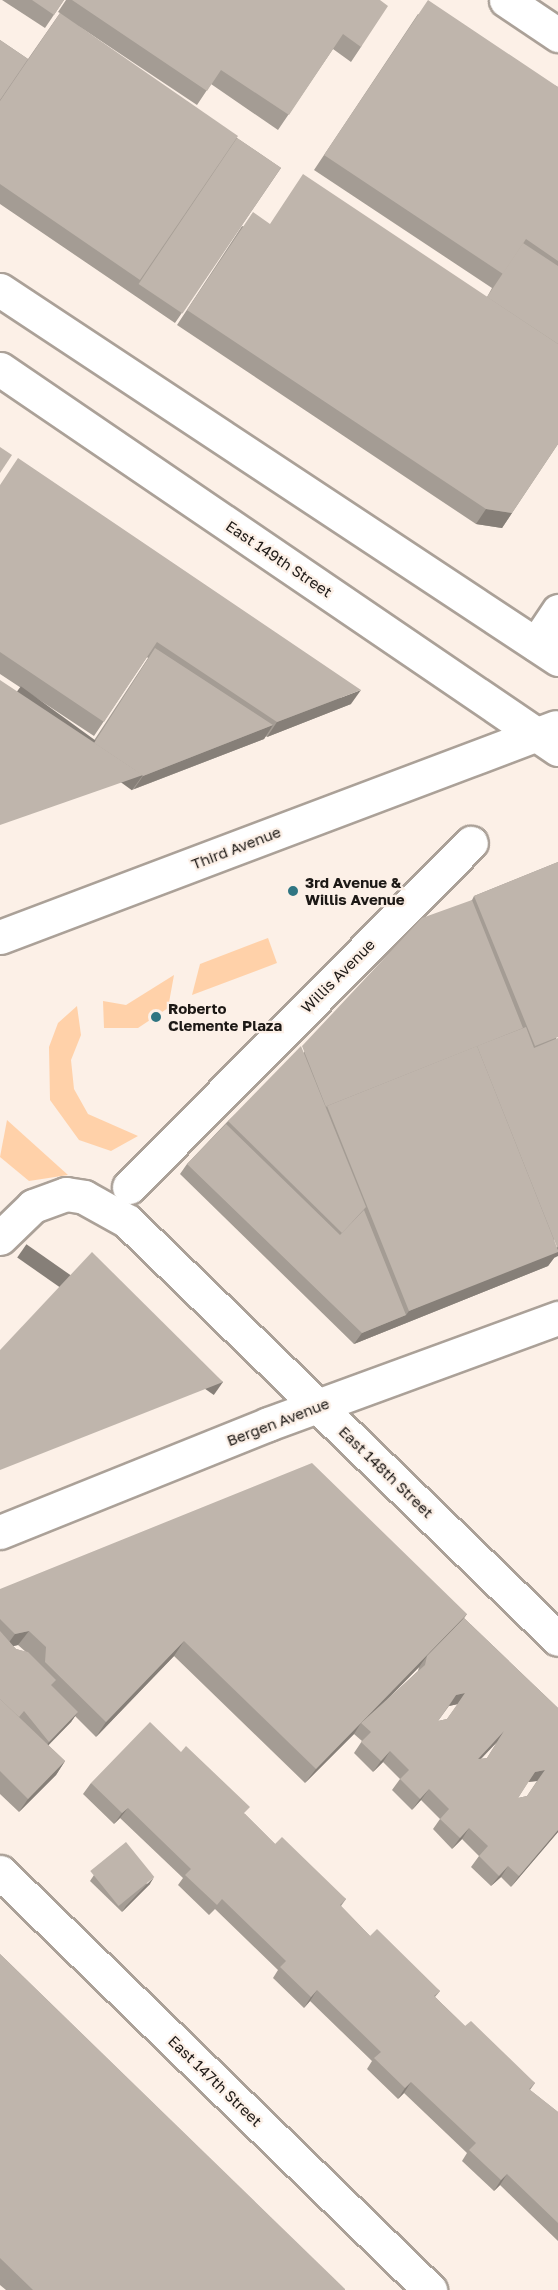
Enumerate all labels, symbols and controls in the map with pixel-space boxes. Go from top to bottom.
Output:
street label: East 149th Street [223,517,335,601]
street label: Third Avenue [189,823,283,873]
place label: 3rd Avenue & Willis Avenue [305,873,405,908]
marker: 3rd Avenue & Willis Avenue [286,884,300,898]
street label: Willis Avenue [297,935,379,1017]
place label: Roberto Clemente Plaza [168,999,282,1034]
marker: Roberto Clemente Plaza [149,1010,163,1024]
street label: Bergen Avenue [224,1394,332,1450]
street label: East 148th Street [335,1422,437,1522]
street label: East 147th Street [165,2032,265,2130]

